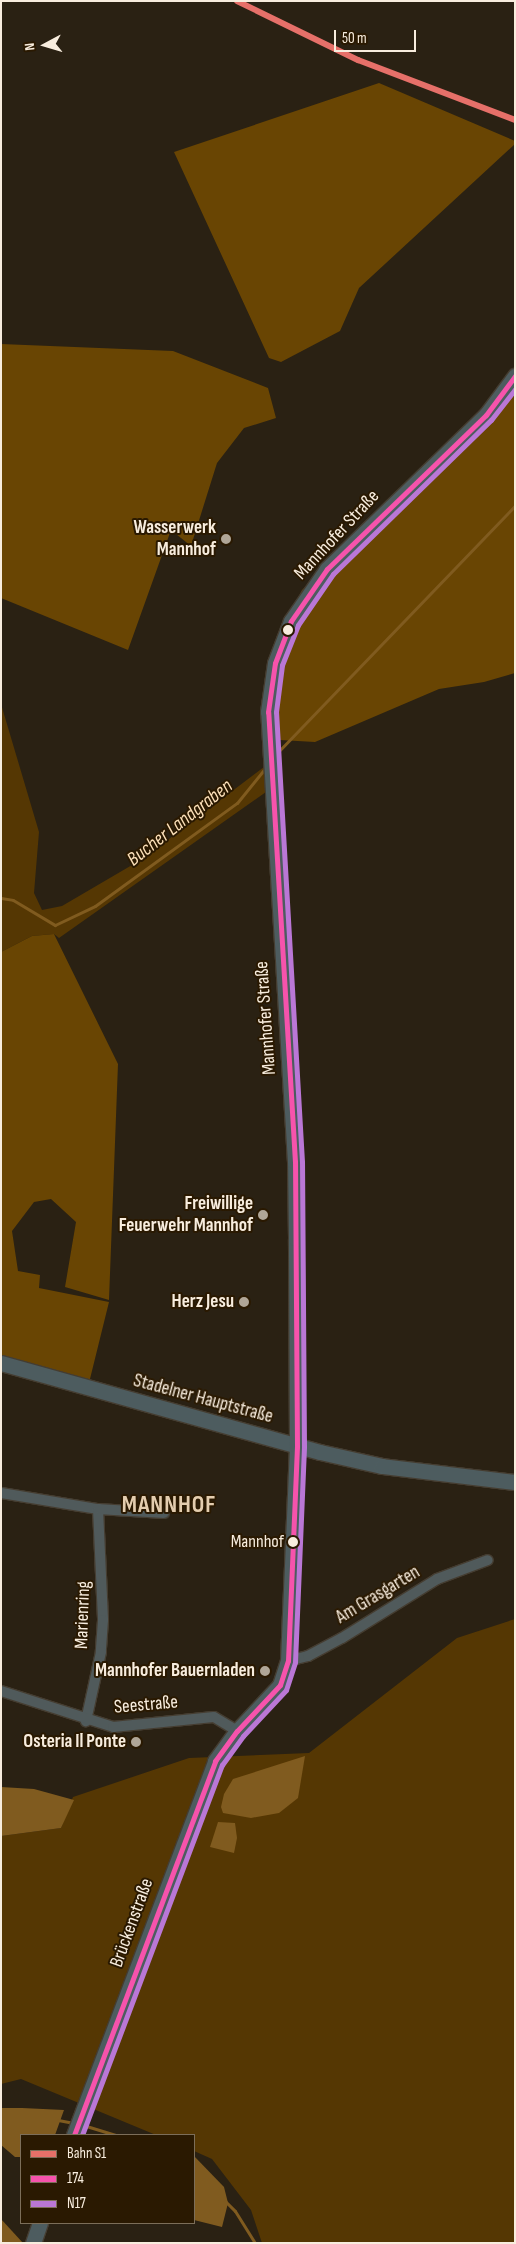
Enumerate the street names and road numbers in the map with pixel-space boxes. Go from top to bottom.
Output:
street label: Mannhofer Straße [290,486,384,584]
street label: Mannhofer Straße [251,960,281,1076]
street label: Stadelner Hauptstraße [131,1369,275,1429]
street label: Am Grasgarten [332,1561,424,1629]
street label: Marienring [70,1581,96,1649]
street label: Seestraße [113,1691,179,1719]
street label: Brückenstraße [105,1875,159,1971]

